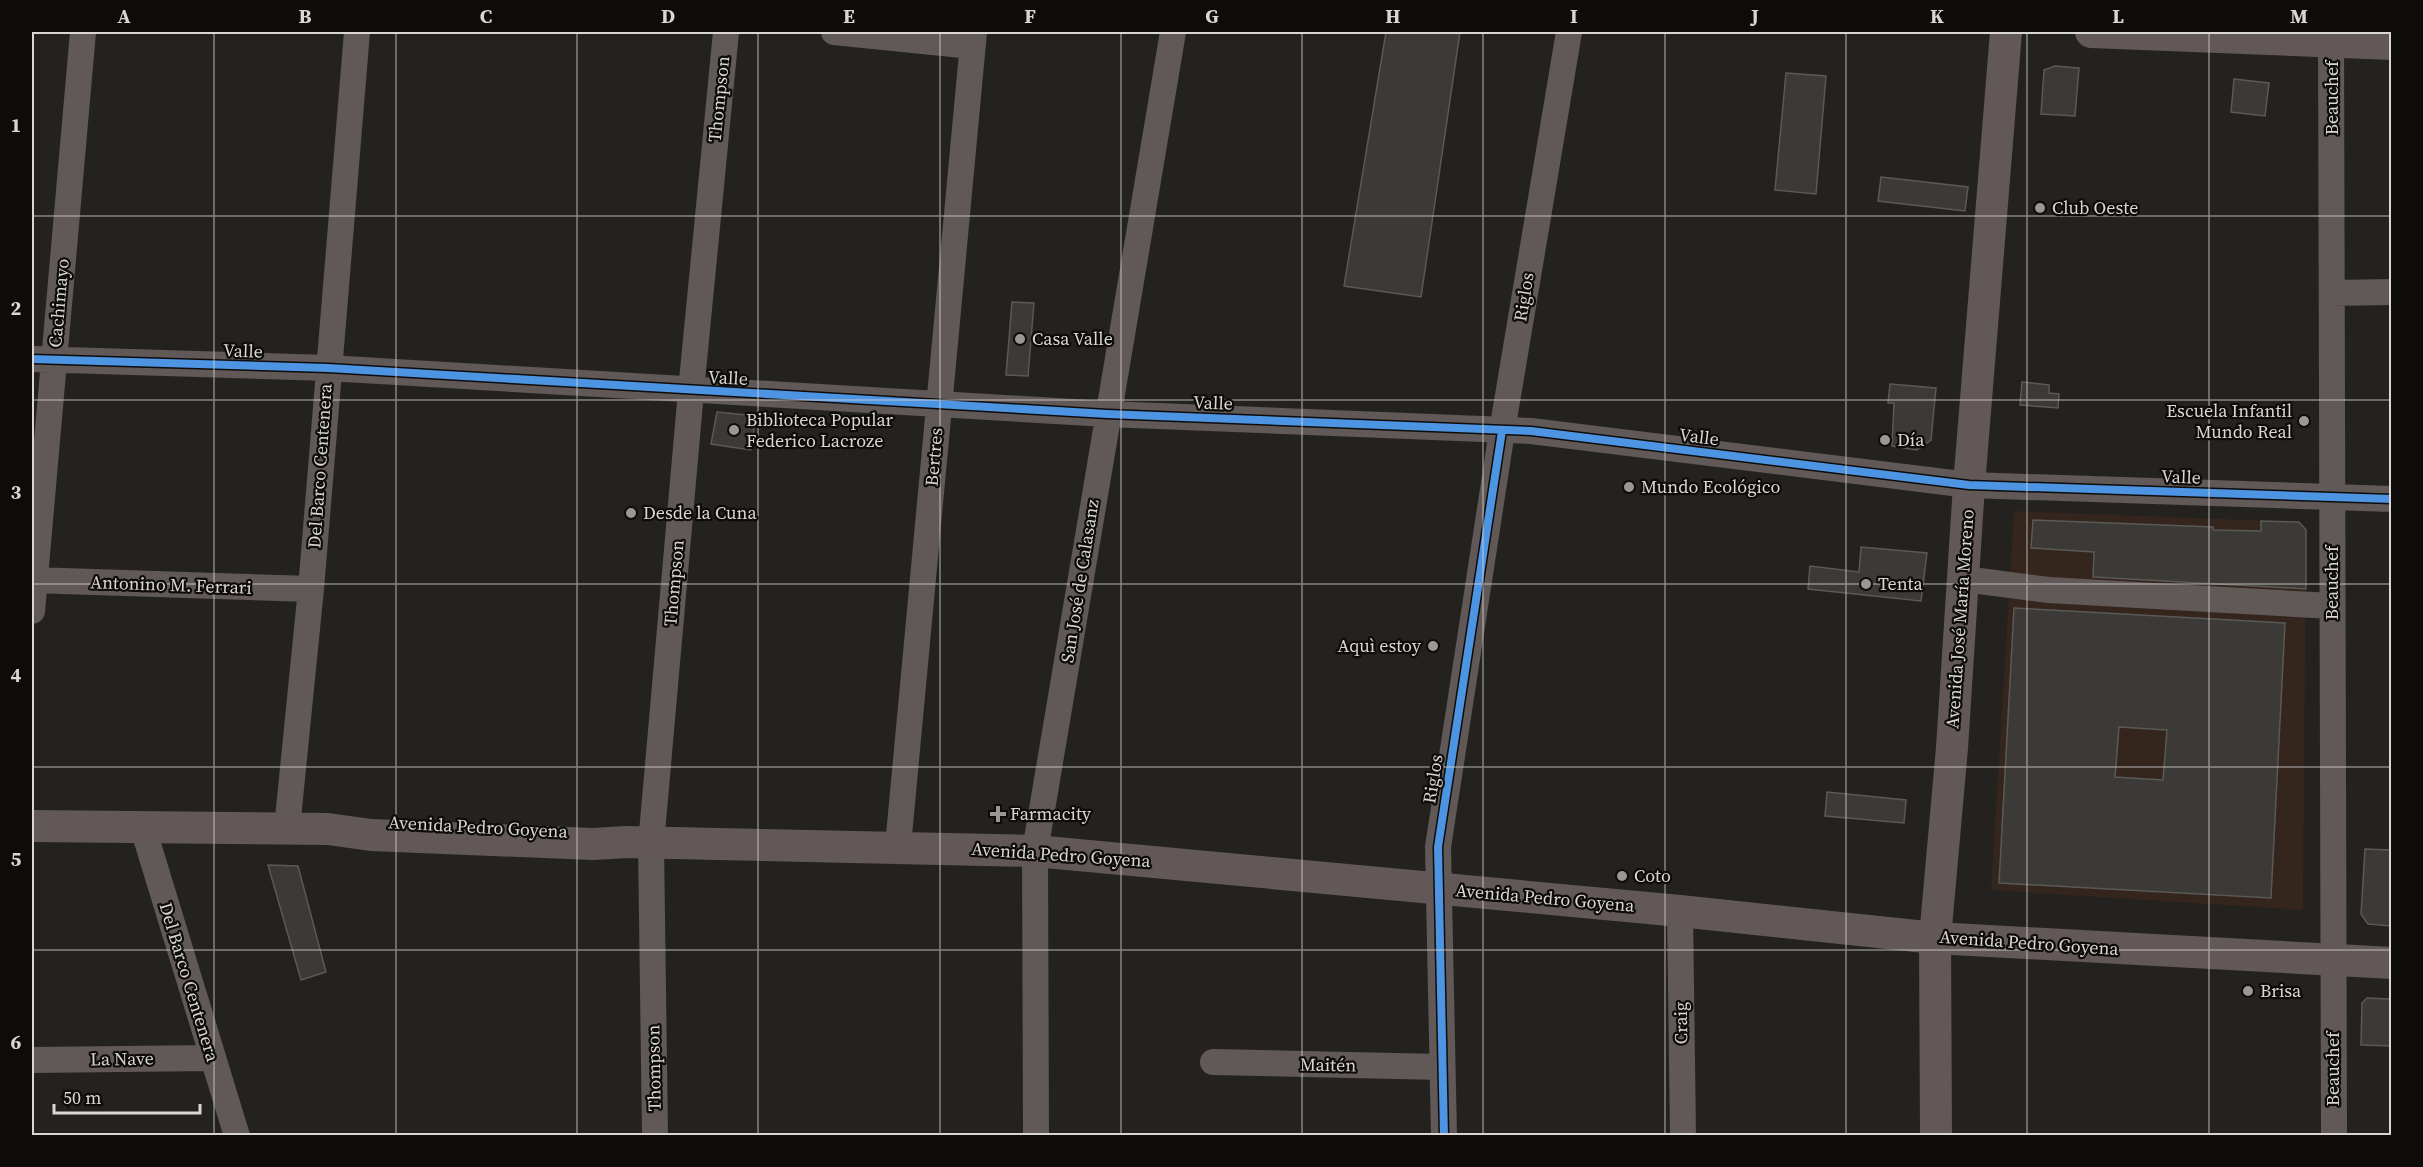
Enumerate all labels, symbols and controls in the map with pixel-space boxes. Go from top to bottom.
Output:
text: A [117,2,131,30]
text: B [298,2,312,30]
text: C [480,2,492,30]
text: D [661,2,675,30]
text: E [843,2,855,30]
text: F [1024,2,1036,30]
text: G [1205,2,1219,30]
text: H [1385,2,1401,30]
text: I [1570,2,1578,30]
text: J [1749,2,1759,30]
text: K [1930,2,1944,30]
text: L [2112,2,2124,30]
text: M [2290,2,2308,30]
street label: Thompson [702,54,735,143]
street label: Beauchef [2319,59,2344,135]
text: 1 [11,111,21,139]
place label: Club Oeste [2052,195,2138,220]
marker: Club Oeste [2033,201,2047,215]
street label: Cachimayo [42,257,75,348]
street label: Riglos [1507,270,1540,323]
text: 2 [11,294,22,322]
place label: Casa Valle [1032,326,1113,351]
marker: Casa Valle [1013,332,1027,346]
street label: Valle [223,337,263,364]
street label: Valle [708,364,749,391]
street label: Del Barco Centenera [301,382,338,549]
street label: Valle [1193,389,1233,416]
place label: Escuela Infantil Mundo Real [2166,398,2292,444]
place label: Biblioteca Popular Federico Lacroze [746,407,893,453]
marker: Escuela Infantil Mundo Real [2297,414,2311,428]
street label: Valle [1678,422,1720,451]
marker: Biblioteca Popular Federico Lacroze [727,423,741,437]
street label: Bertres [918,426,949,487]
place label: Día [1897,427,1925,452]
marker: Día [1878,433,1892,447]
street label: Valle [2161,463,2201,490]
place label: Mundo Ecológico [1641,474,1781,499]
text: 3 [11,478,22,506]
marker: Mundo Ecológico [1622,480,1636,494]
street label: San José de Calasanz [1054,497,1105,665]
place label: Desde la Cuna [643,500,757,525]
marker: Desde la Cuna [624,506,638,520]
street label: Avenida José María Moreno [1939,508,1980,730]
street label: Thompson [657,539,690,627]
street label: Beauchef [2319,544,2344,620]
street label: Antonino M. Ferrari [90,569,252,600]
place label: Tenta [1878,571,1923,596]
marker: Tenta [1859,577,1873,591]
place label: Aquì estoy [1338,633,1422,658]
marker: Aquì estoy [1426,639,1440,653]
text: 4 [11,661,22,689]
street label: Riglos [1416,752,1449,805]
place label: Farmacity [1010,801,1092,826]
marker: Farmacity [991,807,1005,821]
street label: Avenida Pedro Goyena [388,809,569,844]
street label: Avenida Pedro Goyena [971,836,1152,873]
text: 5 [11,845,22,873]
place label: Coto [1634,863,1671,888]
marker: Coto [1615,869,1629,883]
street label: Avenida Pedro Goyena [1454,877,1636,918]
street label: Del Barco Centenera [153,899,226,1065]
street label: Avenida Pedro Goyena [1939,924,2120,961]
place label: Brisa [2260,978,2302,1003]
marker: Brisa [2241,984,2255,998]
street label: Craig [1668,1001,1693,1045]
street label: Thompson [640,1024,667,1112]
text: 6 [11,1028,22,1056]
street label: Beauchef [2320,1030,2345,1106]
street label: La Nave [90,1045,154,1072]
street label: Maitén [1300,1052,1356,1077]
scale bar [54,1077,200,1115]
text: 50 m [63,1085,101,1110]

